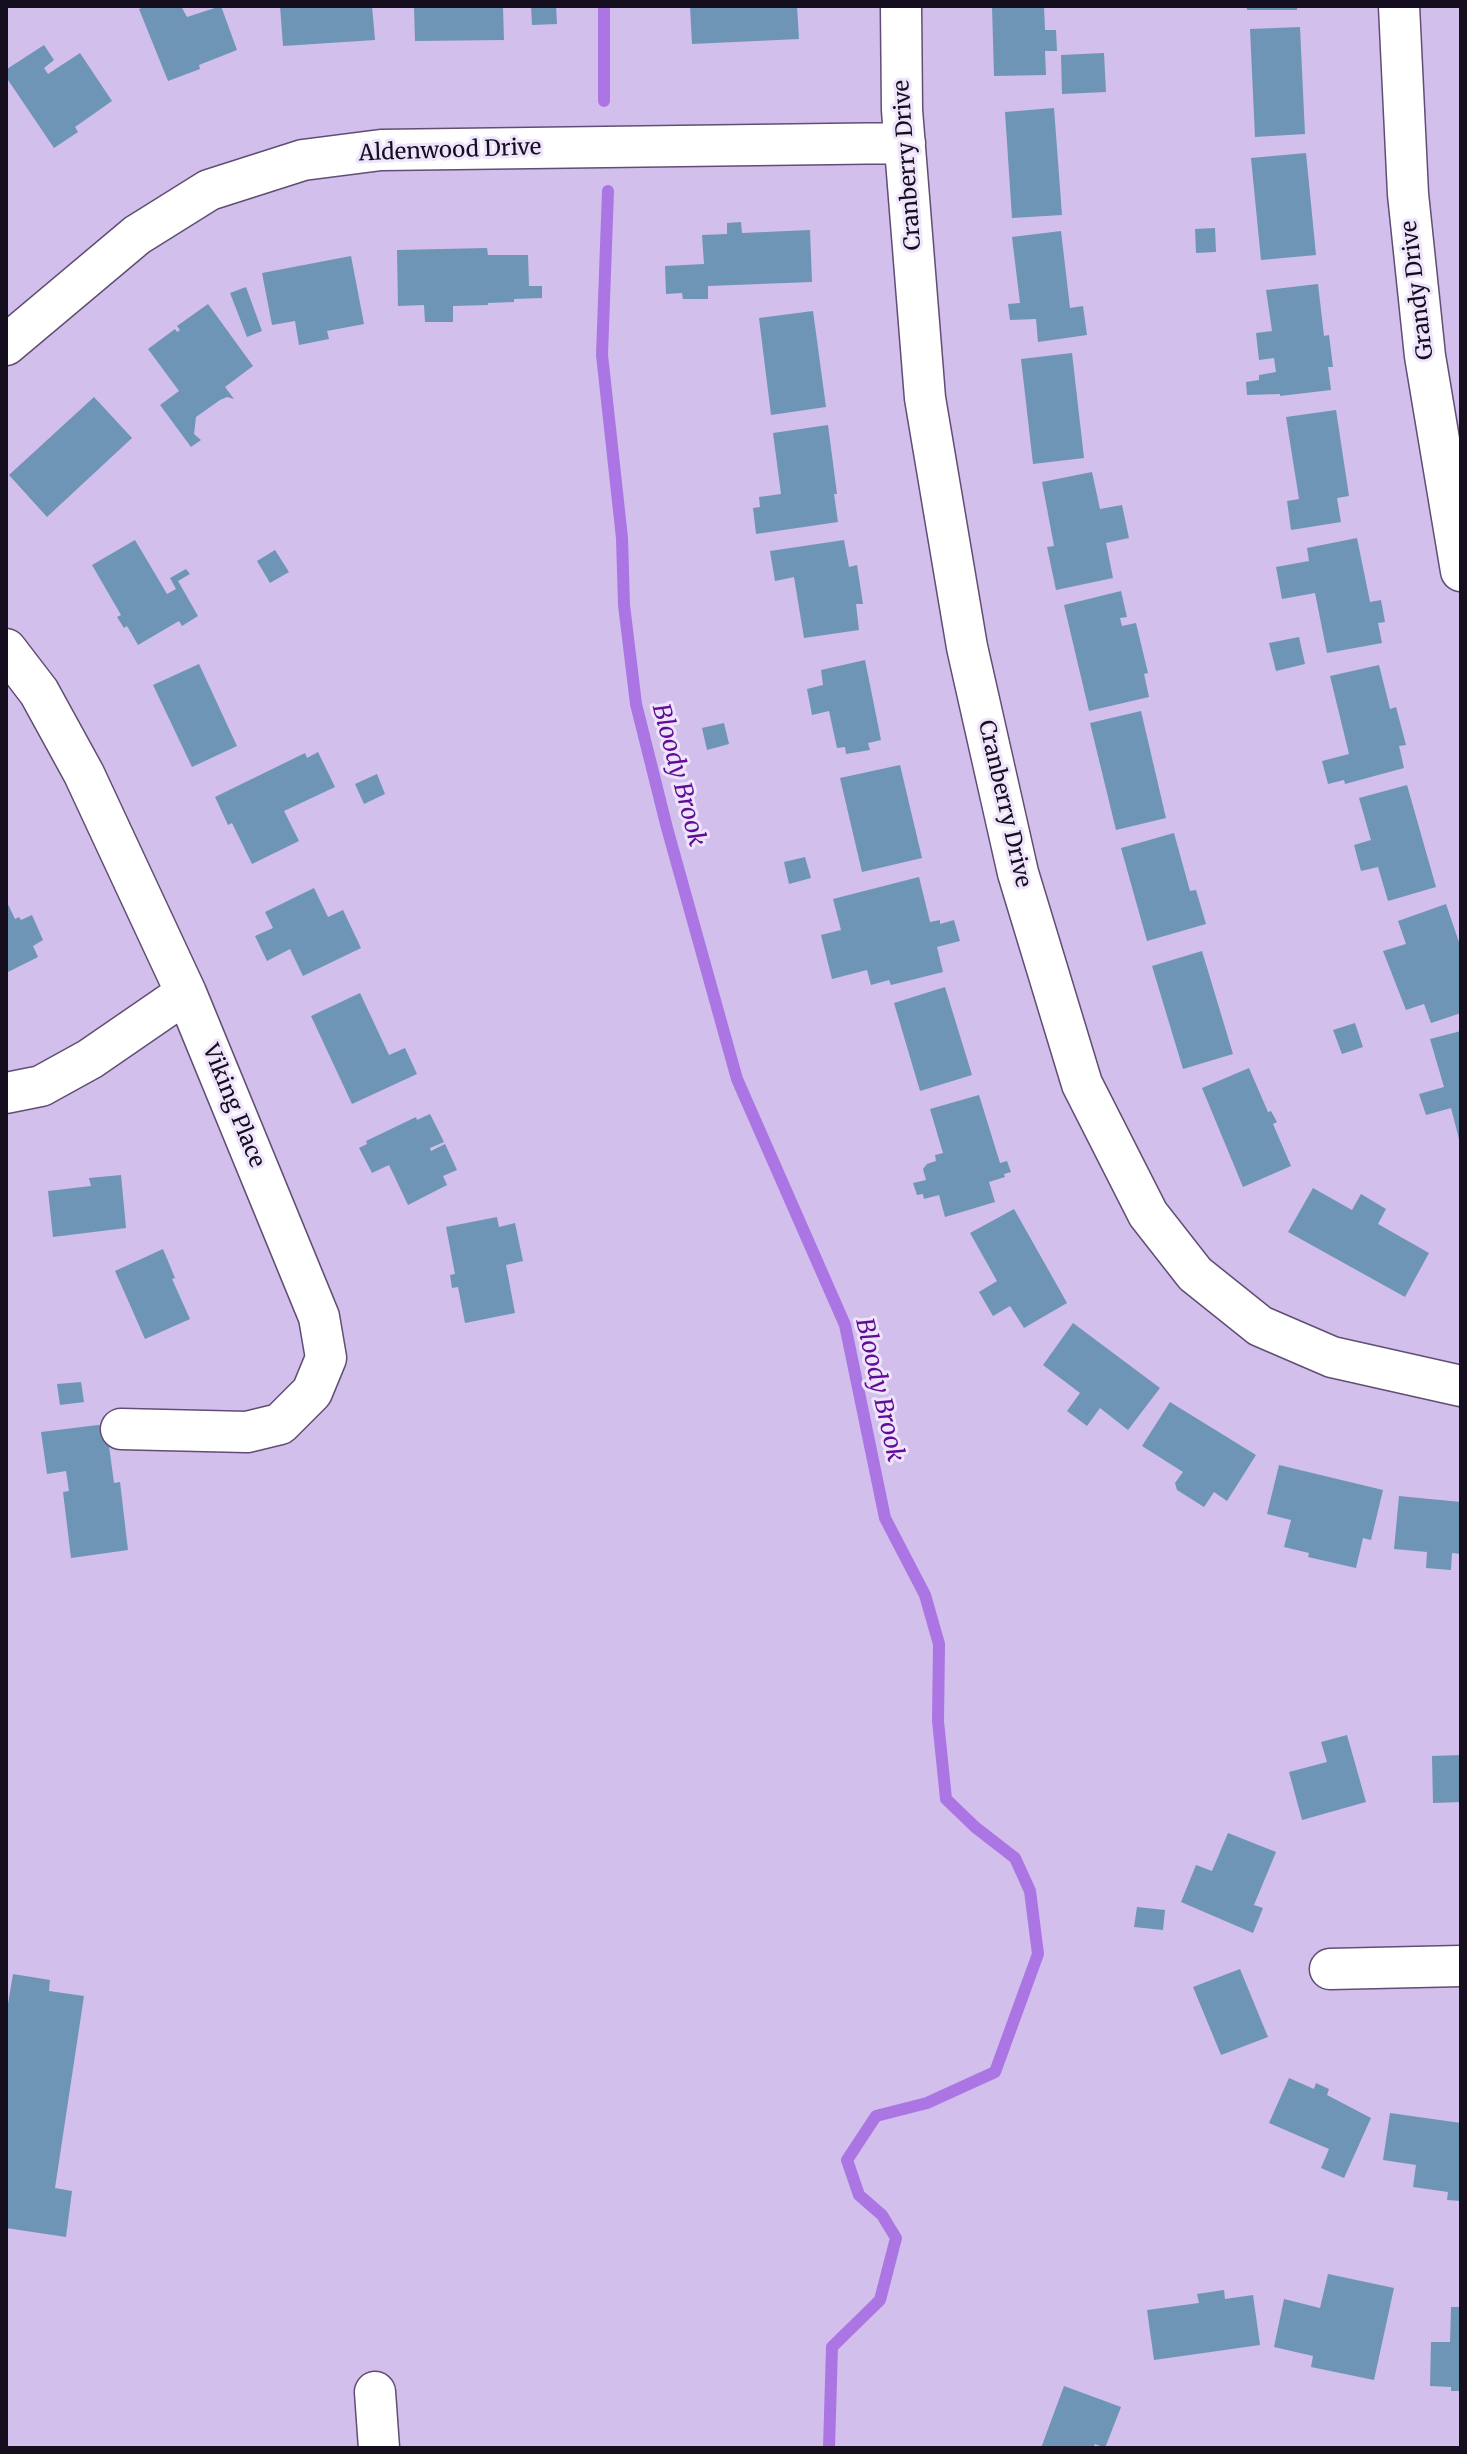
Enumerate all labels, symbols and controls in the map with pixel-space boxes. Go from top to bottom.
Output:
street label: Cranberry Drive [889,79,927,251]
street label: Aldenwood Drive [358,135,542,167]
street label: Grandy Drive [1396,219,1440,361]
water label: Bloody Brook [645,701,711,849]
street label: Cranberry Drive [972,718,1036,890]
street label: Viking Place [196,1041,270,1171]
water label: Bloody Brook [849,1316,909,1464]

